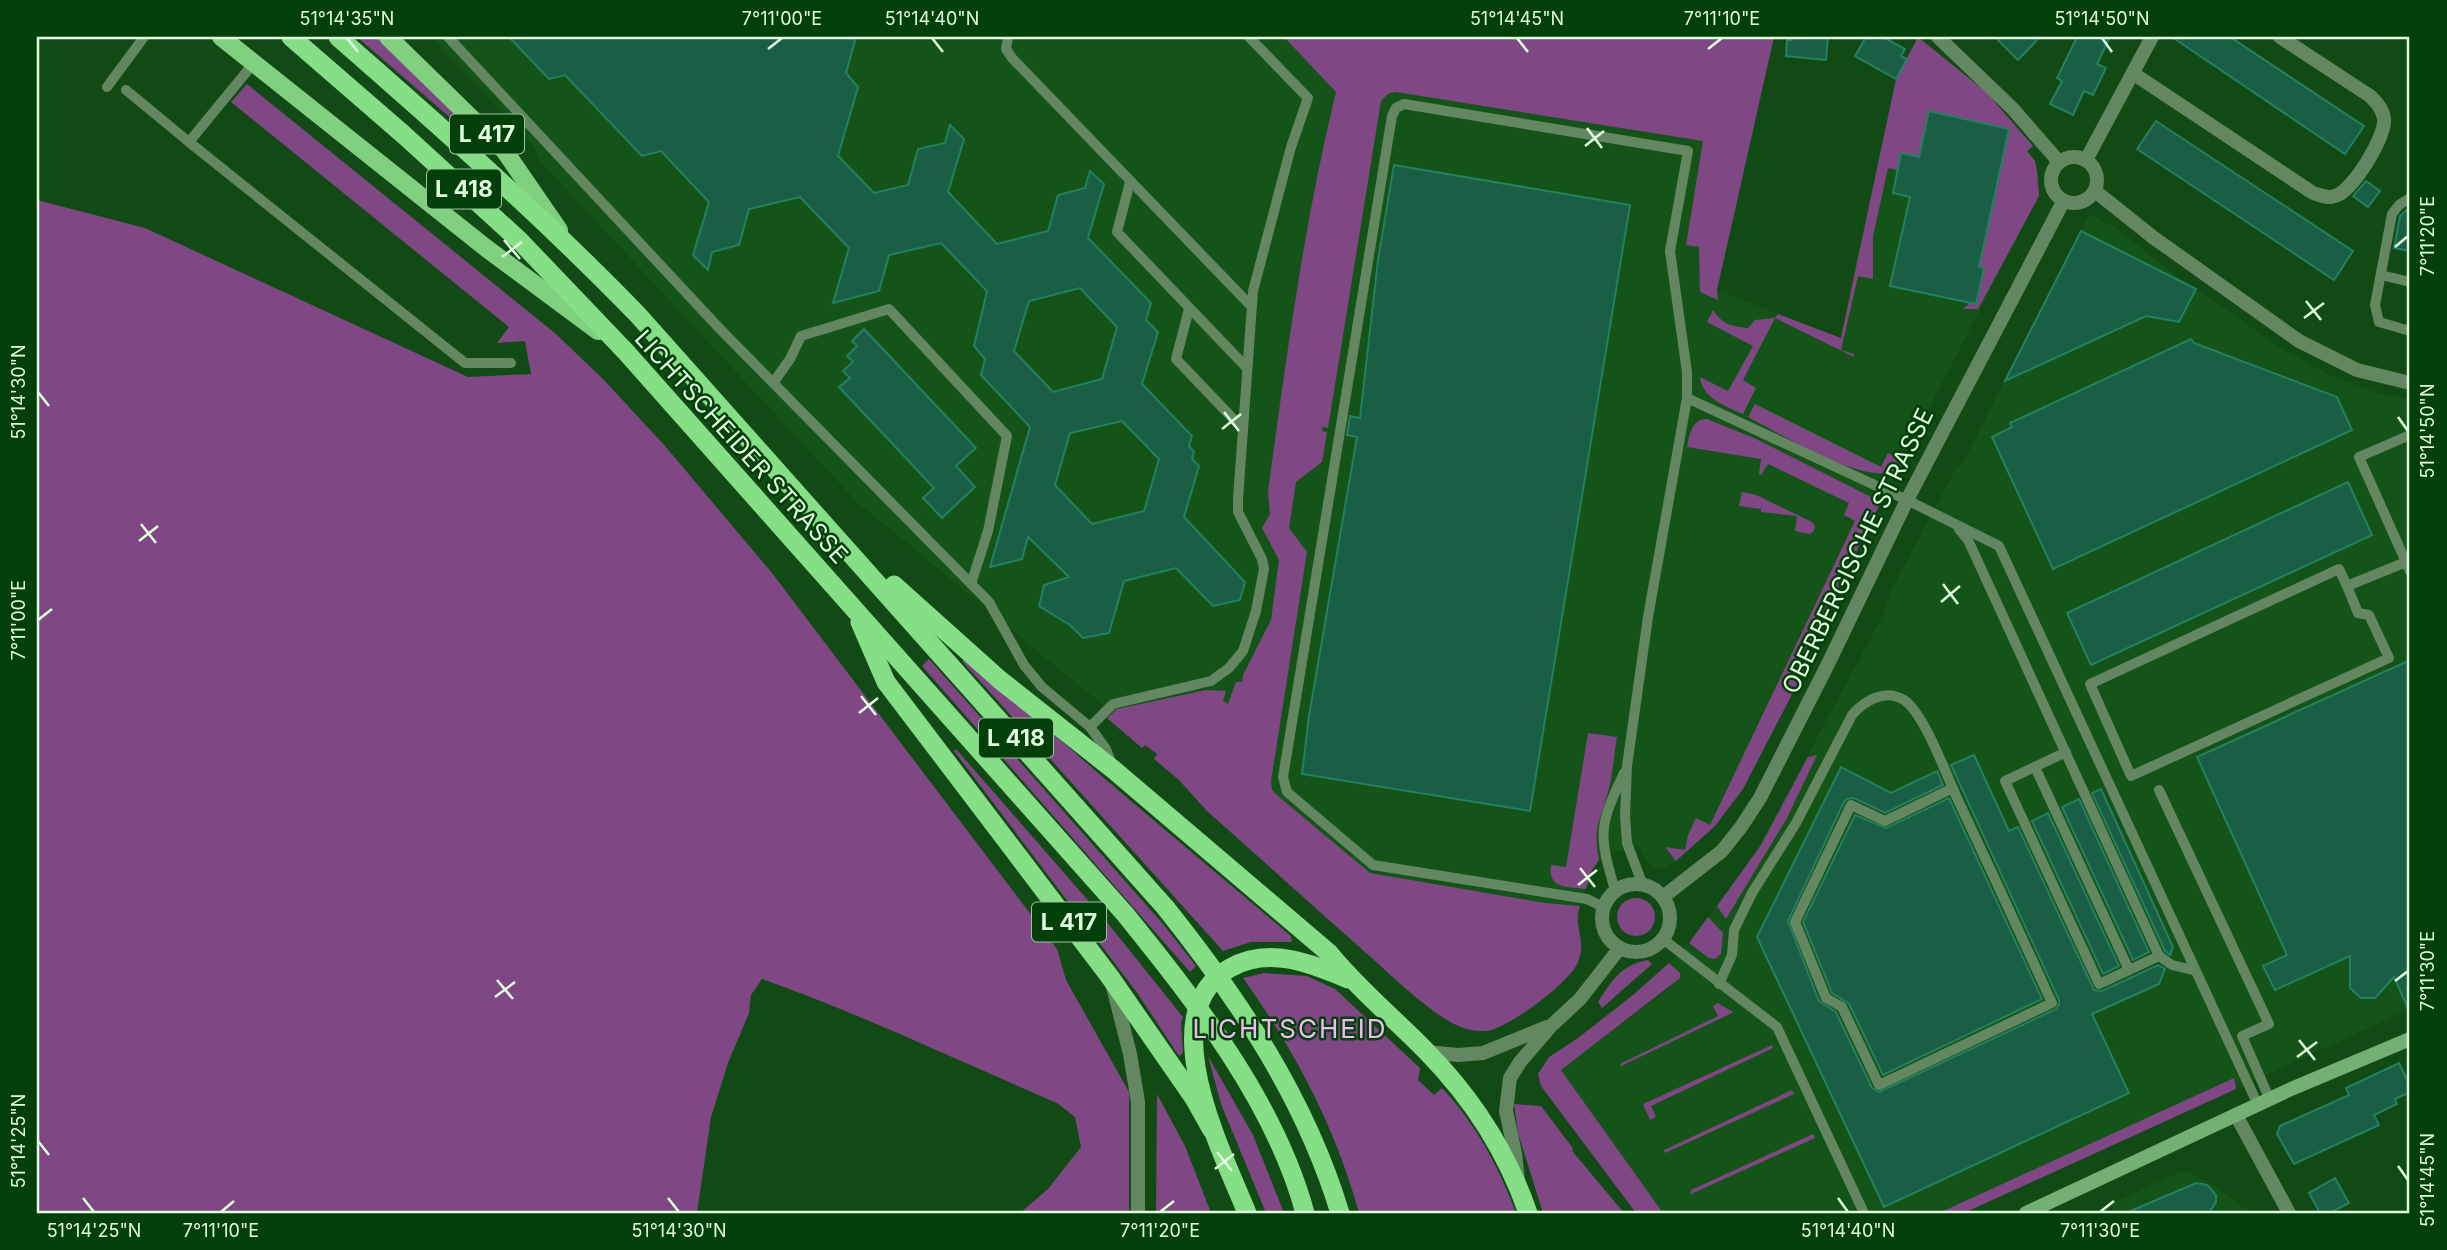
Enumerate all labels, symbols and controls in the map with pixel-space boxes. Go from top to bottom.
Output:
text: 51°14'35"N [300,8,394,29]
text: 7°11'00"E [742,8,822,29]
text: 51°14'40"N [885,8,979,29]
text: 51°14'45"N [1470,8,1564,29]
text: 7°11'10"E [1684,8,1760,29]
text: 51°14'50"N [2054,8,2150,29]
road number: L 417 [450,114,524,154]
road number: L 418 [427,170,501,208]
text: 7°11'20"E [2417,196,2438,276]
street label: LICHTSCHEIDER STRASSE [629,324,854,570]
text: 51°14'30"N [8,344,29,440]
text: 51°14'50"N [2417,383,2438,479]
street label: OBERBERGISCHE STRASSE [1776,403,1939,698]
text: 7°11'00"E [8,580,29,660]
road number: L 418 [979,718,1053,758]
road number: L 417 [1032,903,1106,942]
text: 7°11'30"E [2417,931,2438,1011]
district label: LICHTSCHEID [1192,1013,1388,1044]
text: 51°14'25"N [8,1094,29,1188]
text: 51°14'45"N [2417,1133,2438,1227]
text: 51°14'25"N [47,1220,141,1241]
text: 7°11'10"E [183,1220,259,1241]
text: 51°14'30"N [631,1220,727,1241]
text: 7°11'20"E [1120,1220,1200,1241]
text: 51°14'40"N [1801,1220,1895,1241]
text: 7°11'30"E [2060,1220,2140,1241]

